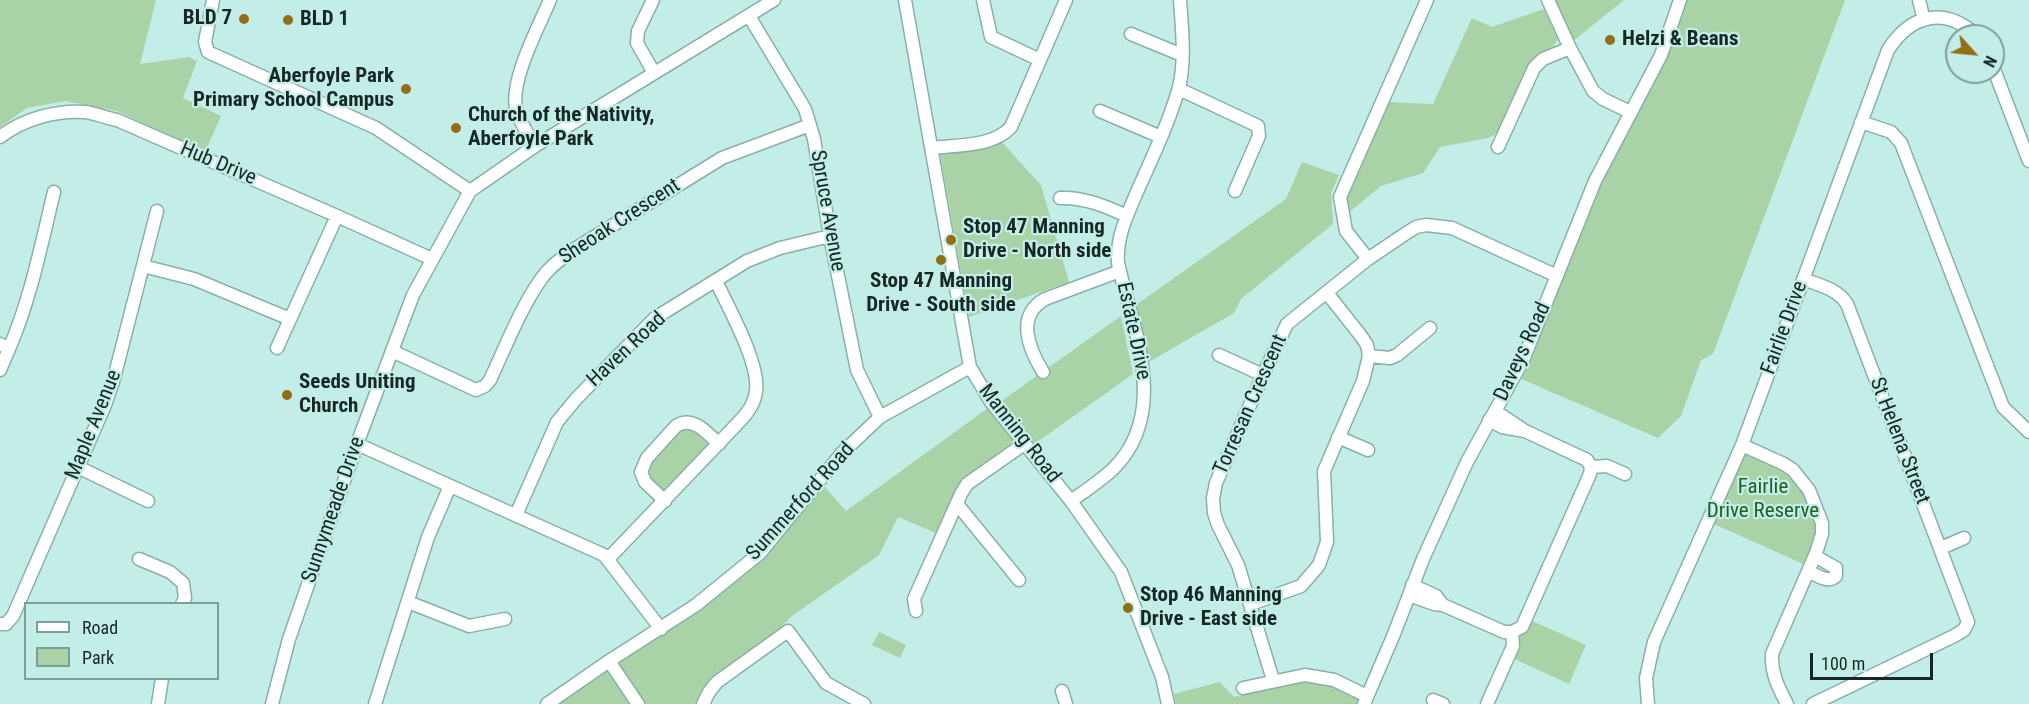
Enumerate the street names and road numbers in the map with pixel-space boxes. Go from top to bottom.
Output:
street label: Hub Drive [176,137,260,191]
street label: Spruce Avenue [804,148,850,274]
street label: Sheoak Crescent [555,174,685,270]
street label: Fairlie Drive [1757,278,1813,378]
street label: Estate Drive [1110,280,1156,382]
street label: Daveys Road [1489,299,1557,405]
street label: Haven Road [582,307,672,393]
street label: Torresan Crescent [1209,331,1293,479]
street label: Maple Avenue [61,366,127,484]
street label: St Helena Street [1863,374,1935,508]
street label: Manning Road [973,380,1065,488]
street label: Sunnymeade Drive [297,434,371,586]
street label: Summerford Road [742,438,860,566]

